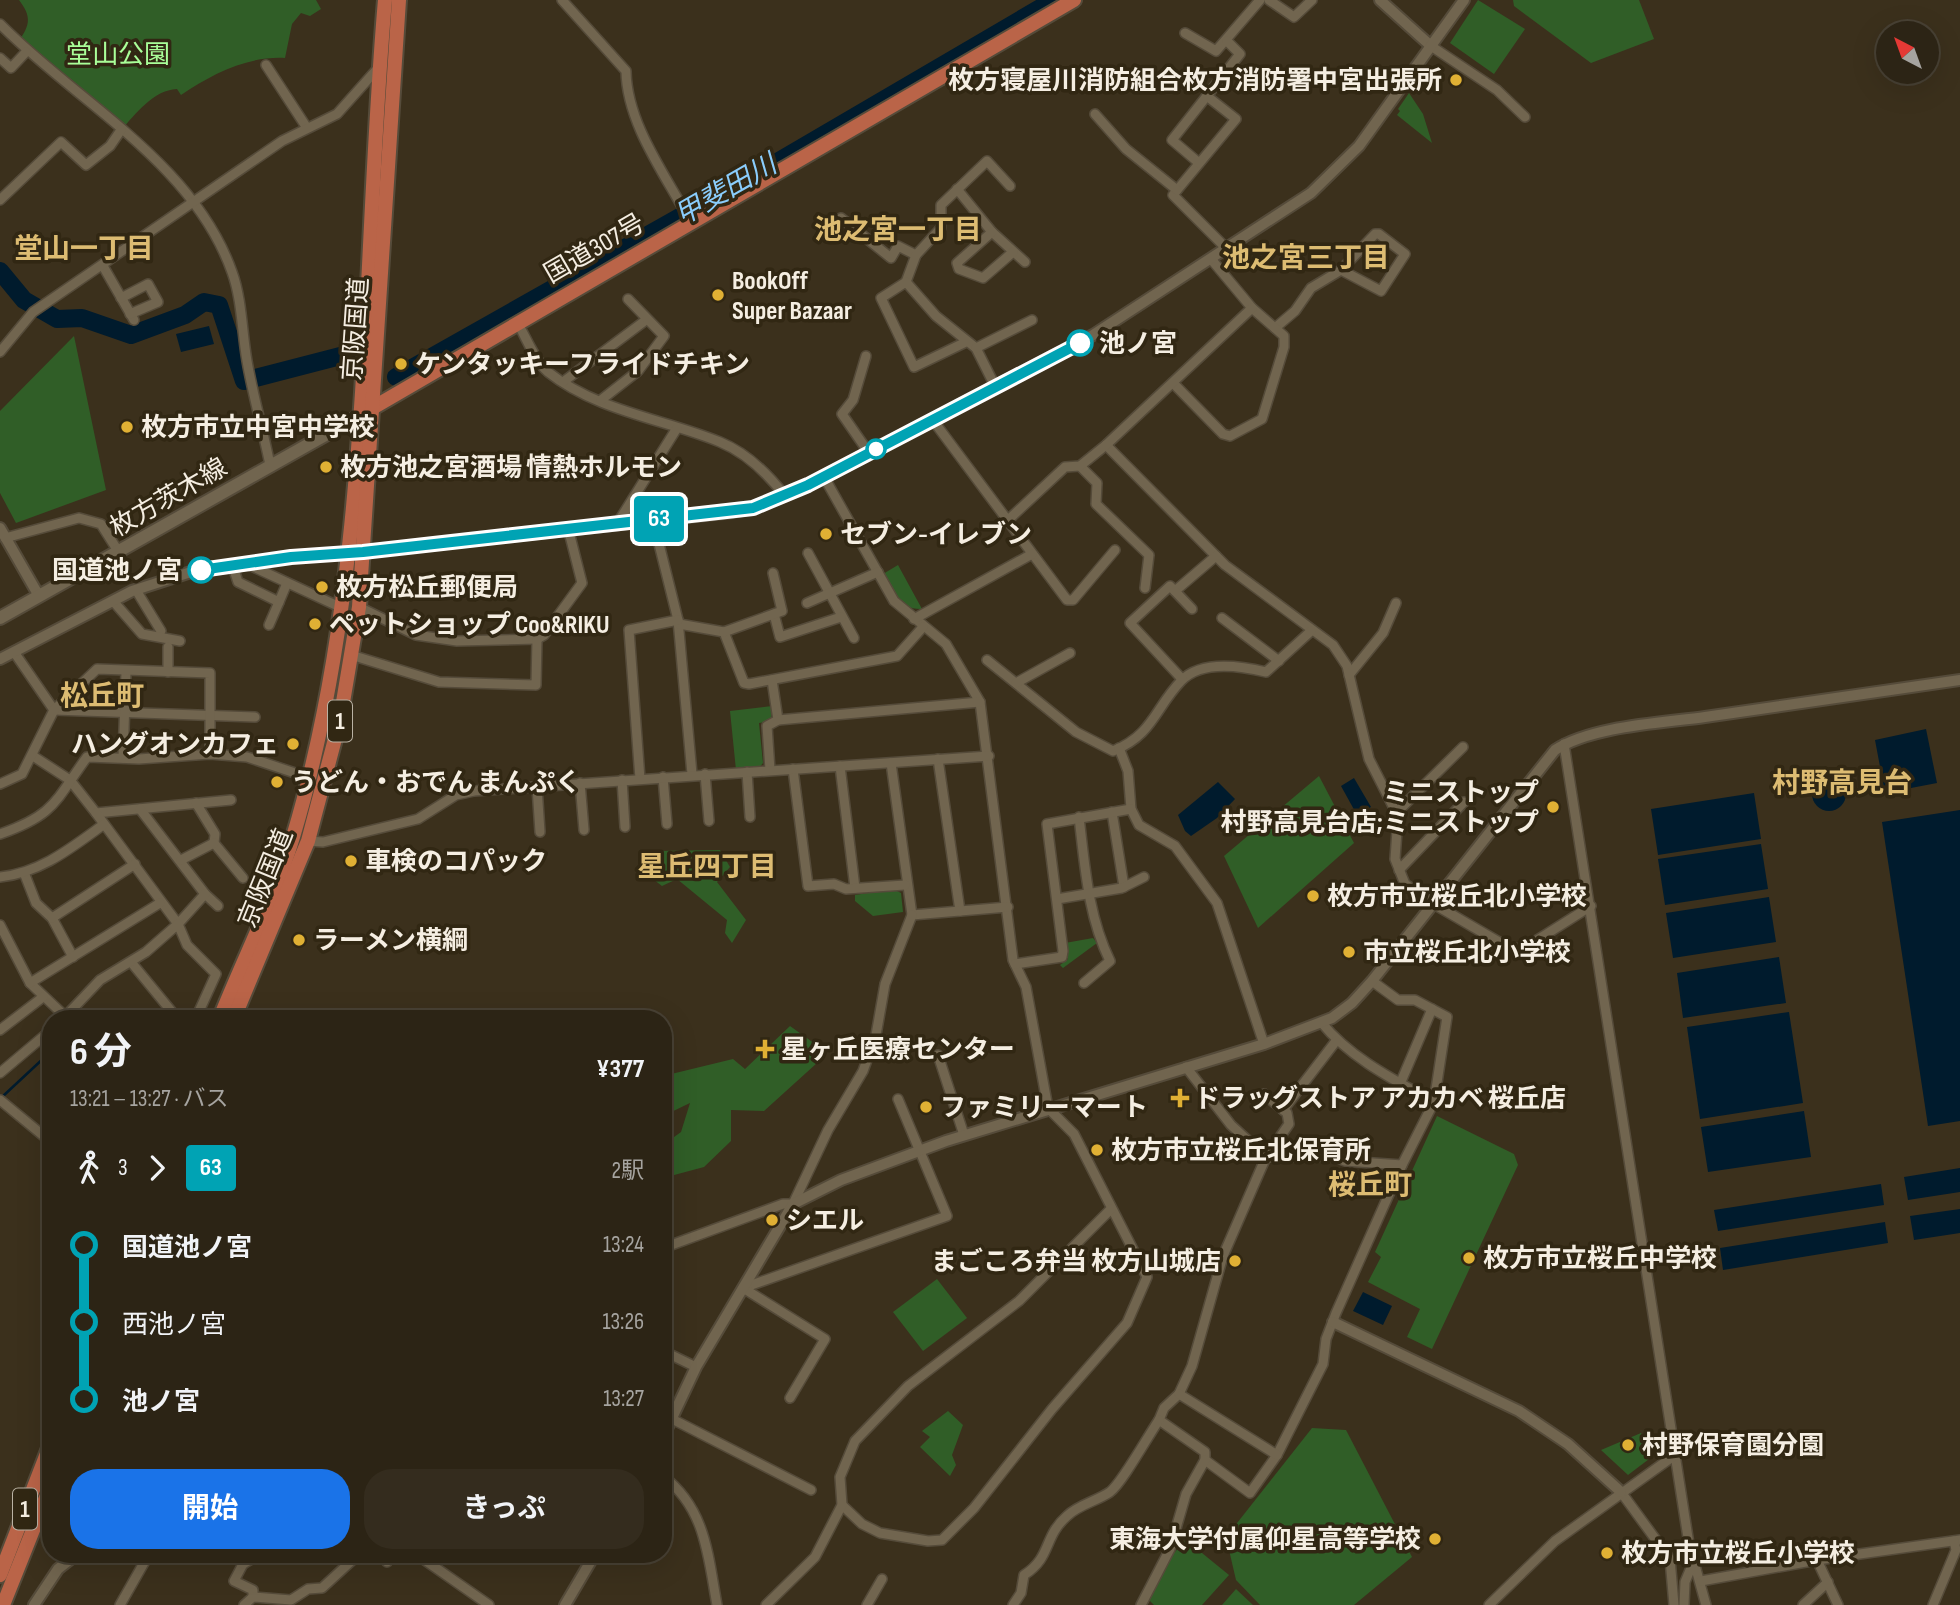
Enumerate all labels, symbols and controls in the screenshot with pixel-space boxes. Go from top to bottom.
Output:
north arrow [1876,21,1939,84]
map controls [1876,21,1939,84]
park label: 堂山公園 [66,40,170,71]
place label: 枚方寝屋川消防組合枚方消防署中宮出張所 [948,66,1442,97]
marker: 枚方寝屋川消防組合枚方消防署中宮出張所 [1448,72,1464,88]
water label: 甲斐田川 [669,147,785,233]
street label: 国道307号 [539,208,650,290]
district label: 池之宮一丁目 [814,214,982,247]
district label: 堂山一丁目 [14,233,154,266]
district label: 池之宮三丁目 [1222,242,1390,275]
place label: BookOff Super Bazaar [732,266,852,327]
street label: 京阪国道 [337,276,376,382]
marker: BookOff Super Bazaar [710,287,726,303]
place label: 池ノ宮 [1099,329,1177,360]
marker: 池ノ宮 [1067,330,1093,356]
place label: ケンタッキーフライドチキン [415,350,750,381]
marker: ケンタッキーフライドチキン [393,356,409,372]
place label: 枚方市立中宮中学校 [141,413,375,444]
marker: 枚方市立中宮中学校 [119,419,135,435]
unlabelled marker [866,439,886,459]
street label: 枚方茨木線 [105,452,233,544]
place label: 枚方池之宮酒場 情熱ホルモン [340,453,682,484]
marker: 枚方池之宮酒場 情熱ホルモン [318,459,334,475]
line badge: 63 [628,496,690,542]
text: 63 [648,504,670,533]
place label: セブン-イレブン [840,520,1032,551]
marker: セブン-イレブン [818,526,834,542]
place label: 国道池ノ宮 [52,556,182,587]
marker: 国道池ノ宮 [188,557,214,583]
place label: 枚方松丘郵便局 [336,573,518,604]
marker: 枚方松丘郵便局 [314,579,330,595]
place label: ペットショップ Coo&RIKU [329,610,610,641]
marker: ペットショップ Coo&RIKU [307,616,323,632]
district label: 松丘町 [60,680,144,713]
road number: 1 [328,700,352,742]
place label: ハングオンカフェ [71,730,279,761]
marker: ハングオンカフェ [285,736,301,752]
district label: 村野高見台 [1772,767,1912,800]
place label: うどん・おでん まんぷく [291,768,581,799]
marker: うどん・おでん まんぷく [269,774,285,790]
place label: ミニストップ 村野高見台店;ミニストップ [1221,778,1539,839]
marker: ミニストップ 村野高見台店;ミニストップ [1545,799,1561,815]
street label: 京阪国道 [233,825,300,933]
place label: 車検のコパック [365,847,547,878]
district label: 星丘四丁目 [637,851,777,884]
marker: 車検のコパック [343,853,359,869]
place label: 枚方市立桜丘北小学校 [1327,882,1587,913]
marker: 枚方市立桜丘北小学校 [1305,888,1321,904]
place label: ラーメン横綱 [313,926,468,957]
marker: ラーメン横綱 [291,932,307,948]
place label: 市立桜丘北小学校 [1363,938,1571,969]
marker: 市立桜丘北小学校 [1341,944,1357,960]
text: 6 分 [70,1030,132,1075]
place label: 星ヶ丘医療センター [781,1035,1015,1066]
marker: 星ヶ丘医療センター [755,1039,775,1059]
text: ¥377 [596,1054,644,1085]
place label: ドラッグストア アカカベ 桜丘店 [1194,1084,1566,1115]
text: 13:21 – 13:27 · バス [70,1085,228,1113]
marker: ドラッグストア アカカベ 桜丘店 [1172,1090,1188,1106]
place label: ファミリーマート [940,1093,1148,1124]
marker: ファミリーマート [918,1099,934,1115]
place label: 枚方市立桜丘北保育所 [1111,1136,1371,1167]
marker: 枚方市立桜丘北保育所 [1089,1142,1105,1158]
icon: walk [70,1149,108,1187]
icon: forward [138,1149,176,1187]
text: 63 [200,1153,222,1182]
text: 3 [118,1154,128,1182]
text: 2駅 [612,1157,644,1185]
district label: 桜丘町 [1328,1169,1412,1202]
place label: シエル [786,1206,864,1237]
marker: シエル [764,1212,780,1228]
text: 13:24 [603,1231,644,1259]
text: 国道池ノ宮 [122,1233,252,1264]
place label: 枚方市立桜丘中学校 [1483,1244,1717,1275]
place label: まごころ弁当 枚方山城店 [931,1247,1221,1278]
marker: 枚方市立桜丘中学校 [1461,1250,1477,1266]
marker: まごころ弁当 枚方山城店 [1227,1253,1243,1269]
text: 13:26 [602,1308,644,1336]
text: 西池ノ宮 [122,1310,226,1341]
text: 13:27 [603,1385,644,1413]
text: 池ノ宮 [122,1387,200,1418]
place label: 村野保育園分園 [1642,1431,1824,1462]
marker: 村野保育園分園 [1620,1437,1636,1453]
button: 開始 [70,1469,350,1549]
button: きっぷ [364,1469,644,1549]
road number: 1 [13,1489,37,1530]
place label: 東海大学付属仰星高等学校 [1109,1525,1421,1556]
marker: 東海大学付属仰星高等学校 [1427,1531,1443,1547]
place label: 枚方市立桜丘小学校 [1621,1539,1855,1570]
marker: 枚方市立桜丘小学校 [1599,1545,1615,1561]

